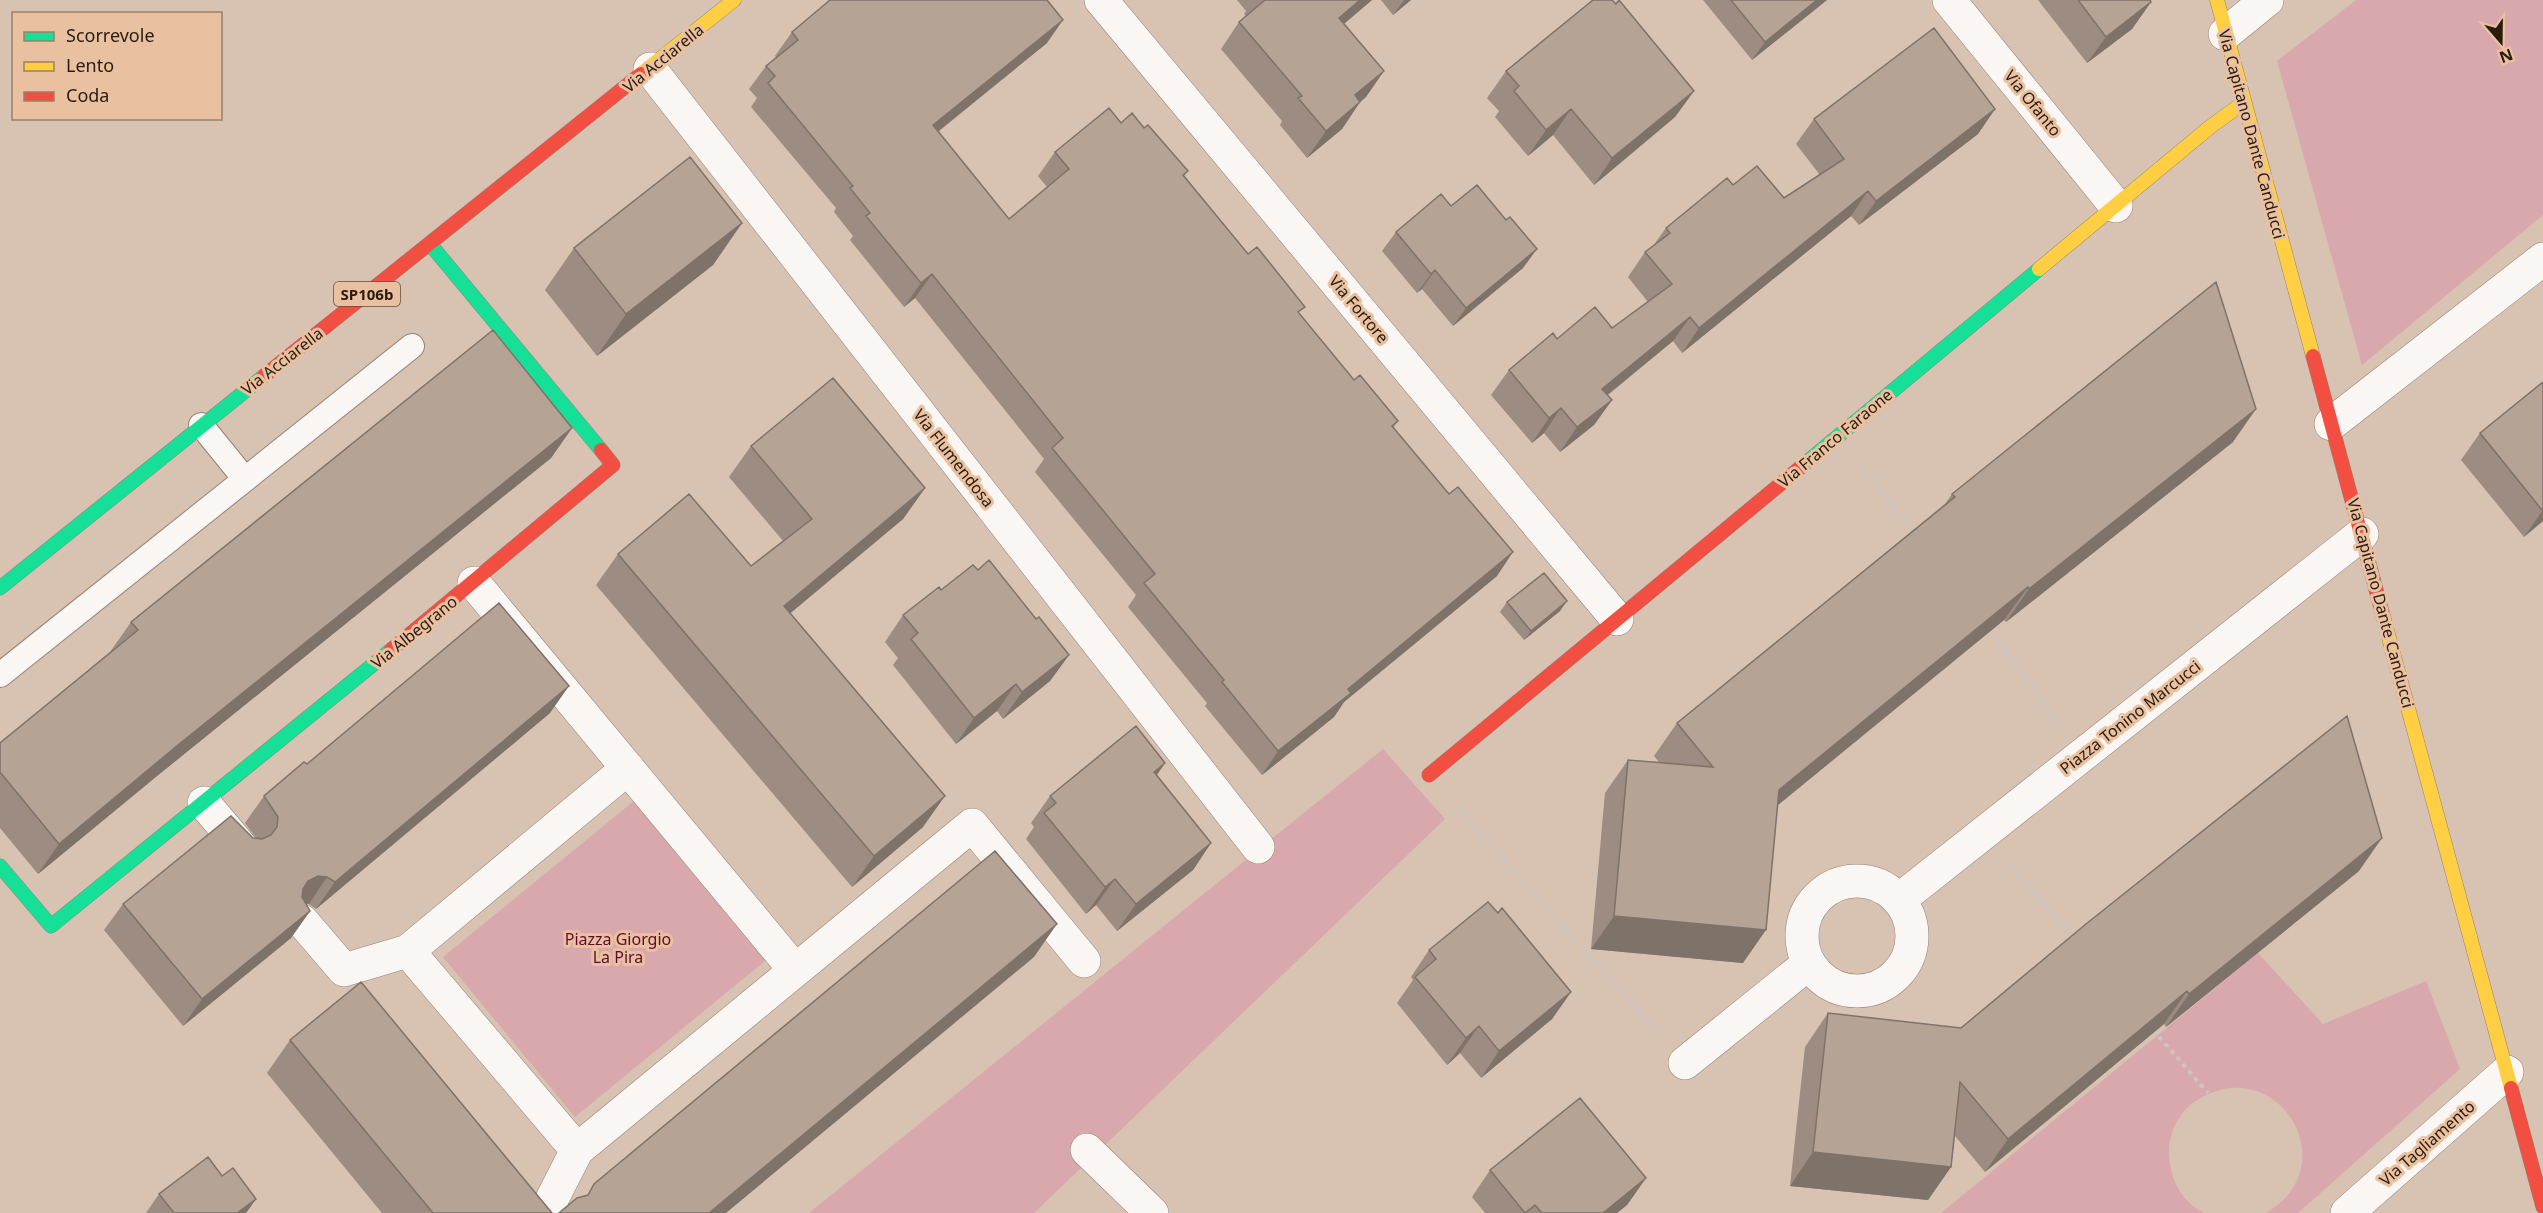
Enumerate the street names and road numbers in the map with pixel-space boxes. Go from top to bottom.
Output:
street label: Via Acciarella [618,19,708,97]
street label: Via Capitano Dante Canducci [2213,27,2291,241]
street label: Via Ofanto [2000,65,2066,141]
street label: Via Fortore [1324,270,1394,348]
road number: SP106b [334,282,400,306]
street label: Via Acciarella [237,322,327,400]
street label: Via Franco Faraone [1773,384,1897,492]
street label: Via Flumendosa [909,404,999,512]
street label: Via Capitano Dante Canducci [2342,496,2420,710]
street label: Via Albegrano [366,590,462,674]
street label: Piazza Tonino Marcucci [2055,655,2205,779]
street label: Via Tagliamento [2375,1095,2479,1191]

